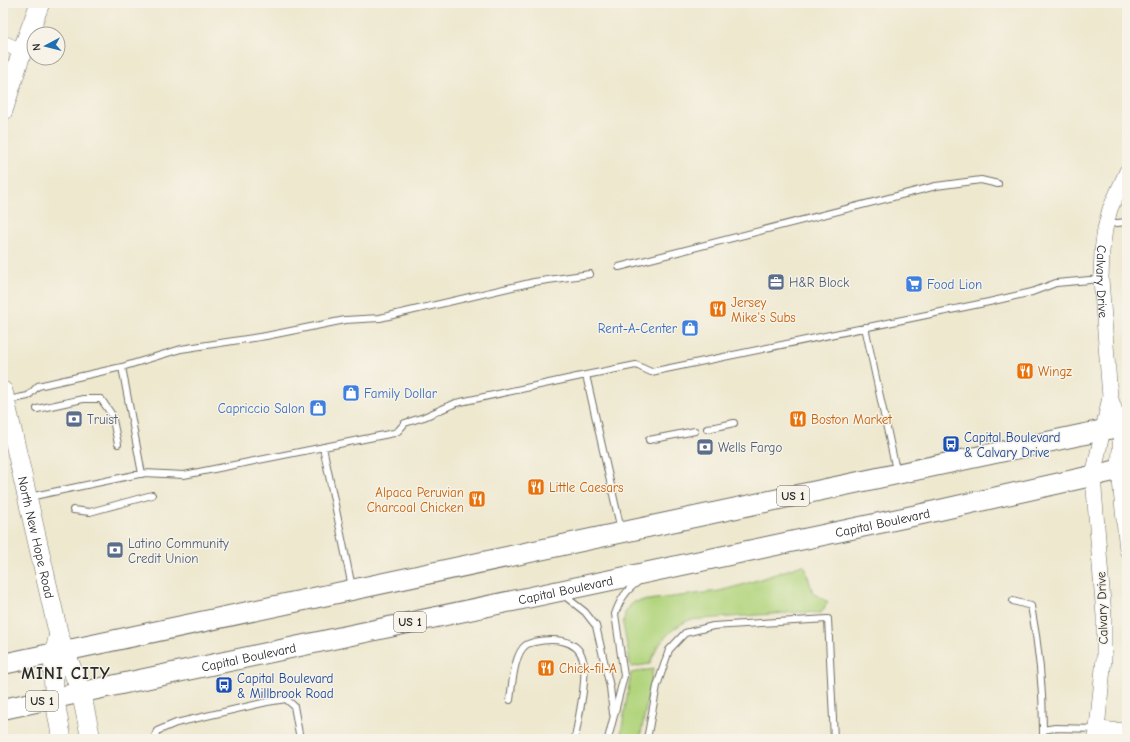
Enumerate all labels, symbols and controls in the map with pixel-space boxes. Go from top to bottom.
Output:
north arrow [26,26,66,66]
text: N [30,43,43,52]
street label: Calvary Drive [1093,244,1111,319]
office icon: H&R Block [766,272,786,292]
supermarket icon: Food Lion [904,274,924,294]
place label: H&R Block [789,275,850,290]
place label: Food Lion [927,277,982,292]
place label: Jersey Mike's Subs [731,295,796,325]
restaurant icon: Jersey Mike's Subs [708,299,728,319]
shop icon: Rent-A-Center [680,318,700,338]
place label: Rent-A-Center [598,321,678,336]
restaurant icon: Wingz [1015,361,1035,381]
place label: Wingz [1038,364,1072,379]
shop icon: Family Dollar [341,383,361,403]
place label: Family Dollar [364,386,438,401]
shop icon: Capriccio Salon [308,398,328,418]
place label: Capriccio Salon [218,401,305,416]
bank icon: Truist [64,409,84,429]
restaurant icon: Boston Market [788,409,808,429]
place label: Truist [87,412,119,427]
place label: Boston Market [811,412,893,427]
place label: Capital Boulevard & Calvary Drive [964,430,1060,460]
bus stop icon: Capital Boulevard & Calvary Drive [941,434,961,454]
bank icon: Wells Fargo [695,437,715,457]
place label: Wells Fargo [718,440,782,455]
street label: North New Hope Road [15,475,58,600]
restaurant icon: Little Caesars [526,477,546,497]
place label: Little Caesars [549,480,623,495]
place label: Alpaca Peruvian Charcoal Chicken [367,485,464,515]
road number: US 1 [777,486,809,506]
restaurant icon: Alpaca Peruvian Charcoal Chicken [467,489,487,509]
street label: Capital Boulevard [834,505,931,540]
place label: Latino Community Credit Union [128,536,229,566]
bank icon: Latino Community Credit Union [105,540,125,560]
street label: Calvary Drive [1093,571,1111,645]
street label: Capital Boulevard [517,572,614,607]
road number: US 1 [394,612,426,632]
street label: Capital Boulevard [200,640,297,674]
restaurant icon: Chick-fil-A [536,658,556,678]
place label: Chick-fil-A [559,661,617,676]
district label: MINI CITY [21,664,111,683]
place label: Capital Boulevard & Millbrook Road [237,671,334,701]
bus stop icon: Capital Boulevard & Millbrook Road [214,675,234,695]
road number: US 1 [26,691,58,711]

